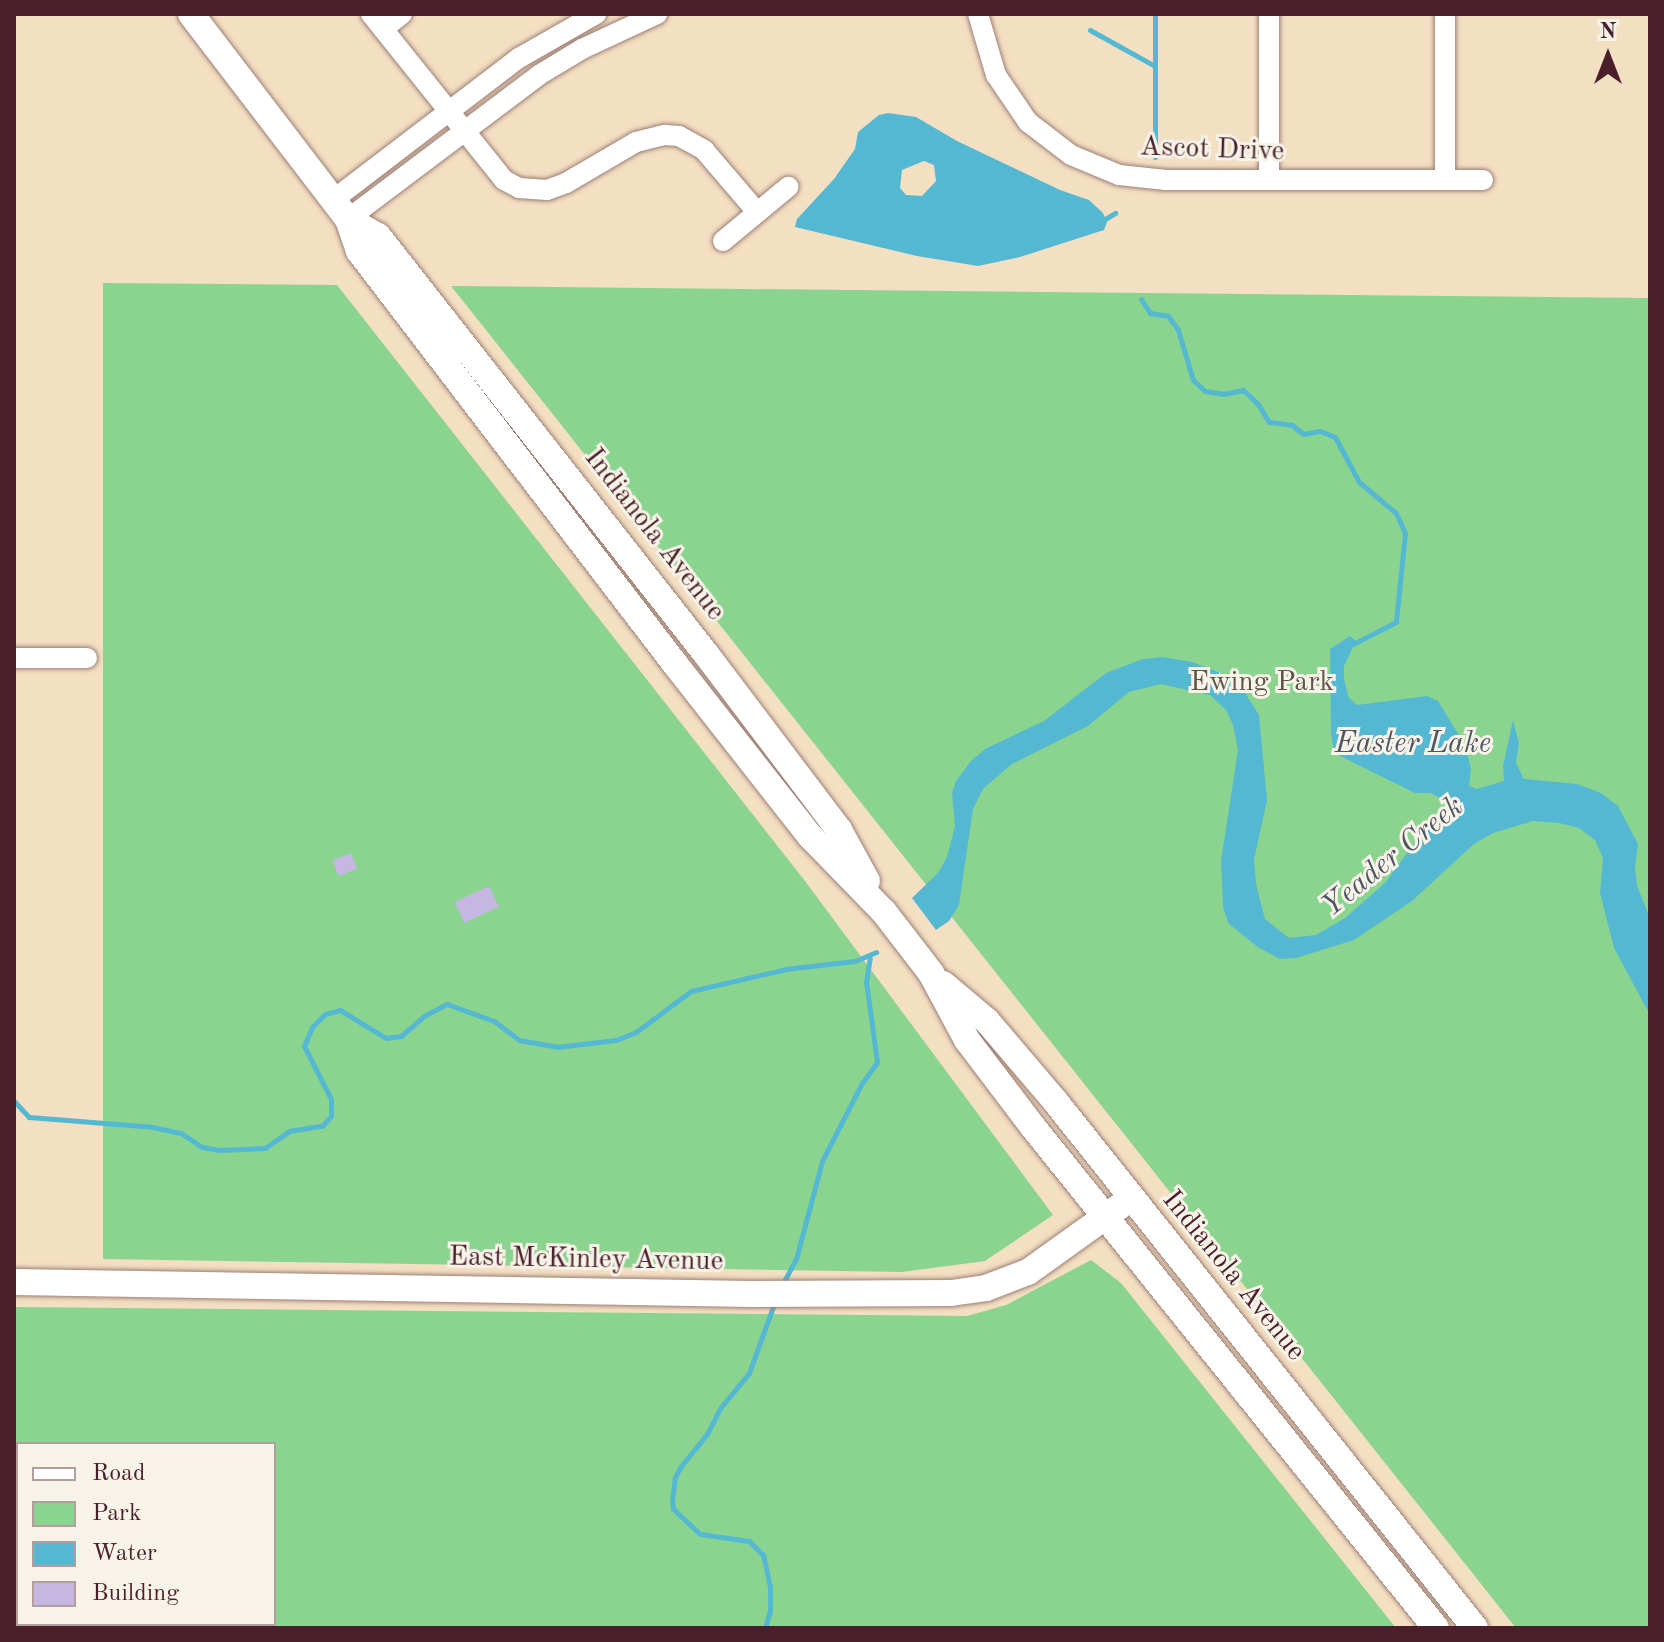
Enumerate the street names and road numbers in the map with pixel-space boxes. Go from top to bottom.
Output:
street label: Ascot Drive [1139,131,1285,169]
street label: Indianola Avenue [576,442,732,628]
street label: Indianola Avenue [1154,1184,1312,1368]
street label: East McKinley Avenue [448,1241,724,1279]

